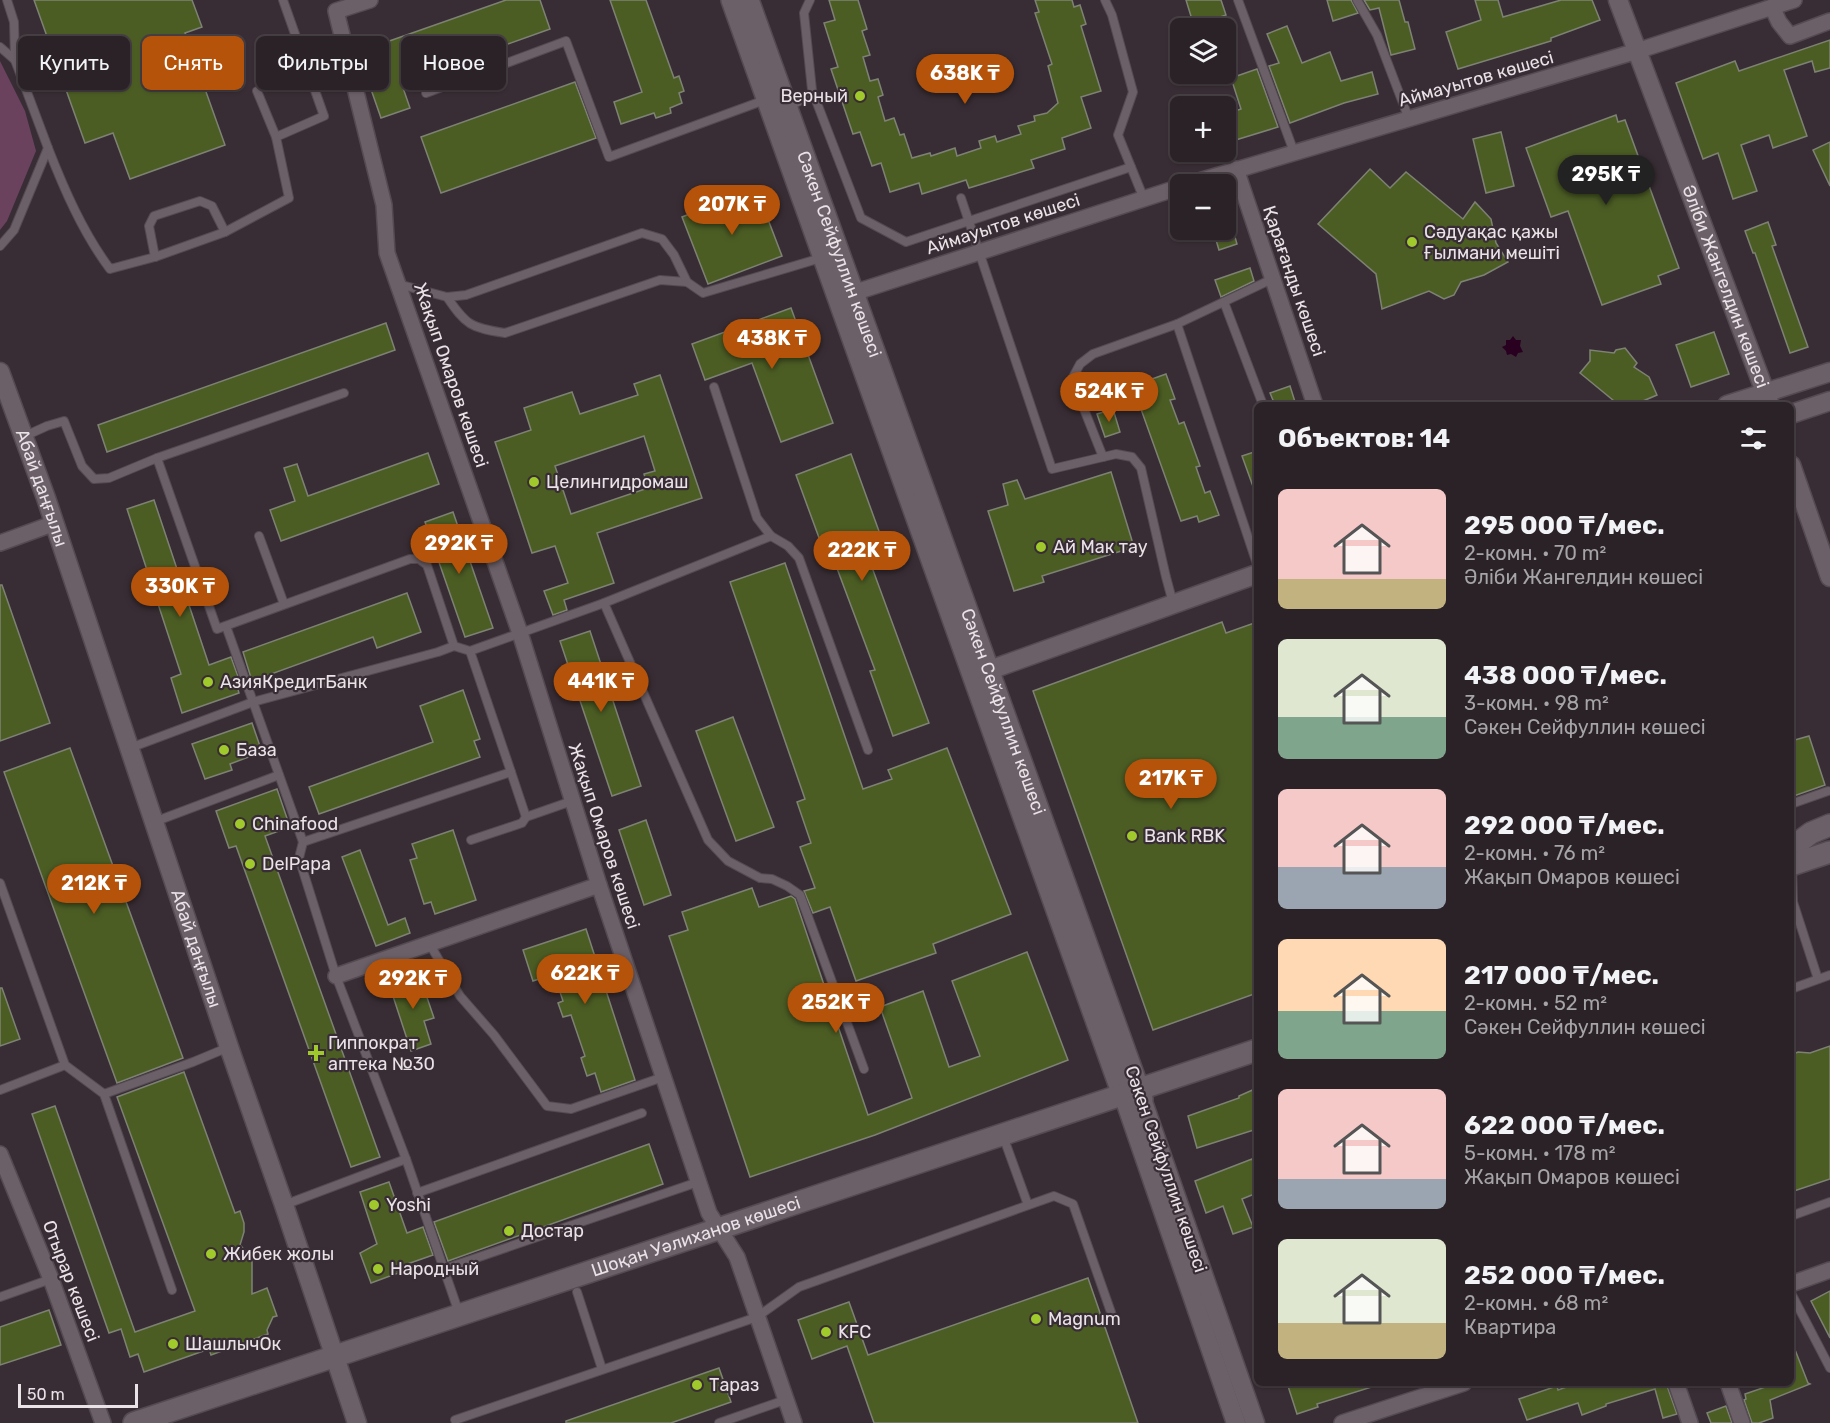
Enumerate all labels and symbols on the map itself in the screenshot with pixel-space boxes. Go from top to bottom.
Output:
street label: Аймауытов көшесі [1396,46,1556,112]
pin: 638K ₸ [916,54,1014,105]
place label: Верный [781,85,848,107]
marker: Верный [853,89,867,103]
street label: Сәкен Сейфуллин көшесі [792,148,886,360]
pin: 295K ₸ [1557,155,1655,206]
street label: Әліби Жангелдин көшесі [1677,182,1774,391]
pin: 207K ₸ [683,185,781,236]
street label: Аймауытов көшесі [923,189,1083,259]
street label: Қарағанды көшесі [1258,203,1330,359]
place label: Сәдуақас қажы Ғылмани мешіті [1424,221,1560,264]
marker: Сәдуақас қажы Ғылмани мешіті [1405,235,1419,249]
street label: Жақып Омаров көшесі [409,280,493,470]
pin: 438K ₸ [723,319,821,370]
pin: 524K ₸ [1060,372,1158,423]
street label: Абай даңғылы [11,426,72,549]
place label: Целингидромаш [546,471,688,493]
marker: Целингидромаш [527,475,541,489]
pin: 292K ₸ [410,524,508,575]
pin: 222K ₸ [813,531,911,582]
place label: Ай Мак тау [1053,536,1148,558]
marker: Ай Мак тау [1034,540,1048,554]
pin: 330K ₸ [131,567,229,618]
street label: Сәкен Сейфуллин көшесі [956,606,1050,818]
pin: 441K ₸ [552,662,650,713]
place label: АзияКредитБанк [220,671,368,693]
marker: АзияКредитБанк [201,675,215,689]
place label: База [236,739,277,761]
street label: Жақып Омаров көшесі [564,740,644,932]
marker: База [217,743,231,757]
pin: 217K ₸ [1122,759,1220,810]
place label: Chinafood [252,813,338,835]
marker: Chinafood [233,817,247,831]
place label: Bank RBK [1144,825,1225,847]
marker: Bank RBK [1125,829,1139,843]
place label: DelPapa [262,853,331,875]
marker: DelPapa [243,857,257,871]
pin: 212K ₸ [45,864,143,915]
street label: Абай даңғылы [166,887,226,1010]
pin: 622K ₸ [536,954,634,1005]
pin: 292K ₸ [364,959,462,1010]
pin: 252K ₸ [787,983,885,1034]
place label: Гиппократ аптека №30 [328,1032,435,1075]
marker: Гиппократ аптека №30 [309,1046,323,1060]
street label: Сәкен Сейфуллин көшесі [1120,1063,1212,1275]
street label: Шоқан Уәлиханов көшесі [588,1191,803,1281]
place label: Yoshi [386,1194,431,1216]
marker: Yoshi [367,1198,381,1212]
street label: Отырар көшесі [38,1217,104,1345]
place label: Достар [521,1220,584,1242]
marker: Достар [502,1224,516,1238]
place label: Жибек жолы [223,1243,334,1265]
marker: Жибек жолы [204,1247,218,1261]
place label: Народный [390,1258,479,1280]
marker: Народный [371,1262,385,1276]
place label: Magnum [1048,1308,1121,1330]
marker: Magnum [1029,1312,1043,1326]
place label: KFC [838,1321,871,1343]
marker: KFC [819,1325,833,1339]
place label: ШашлычОк [185,1333,282,1355]
marker: ШашлычОк [166,1337,180,1351]
place label: Тараз [709,1374,759,1396]
marker: Тараз [690,1378,704,1392]
scale bar [18,1381,138,1408]

